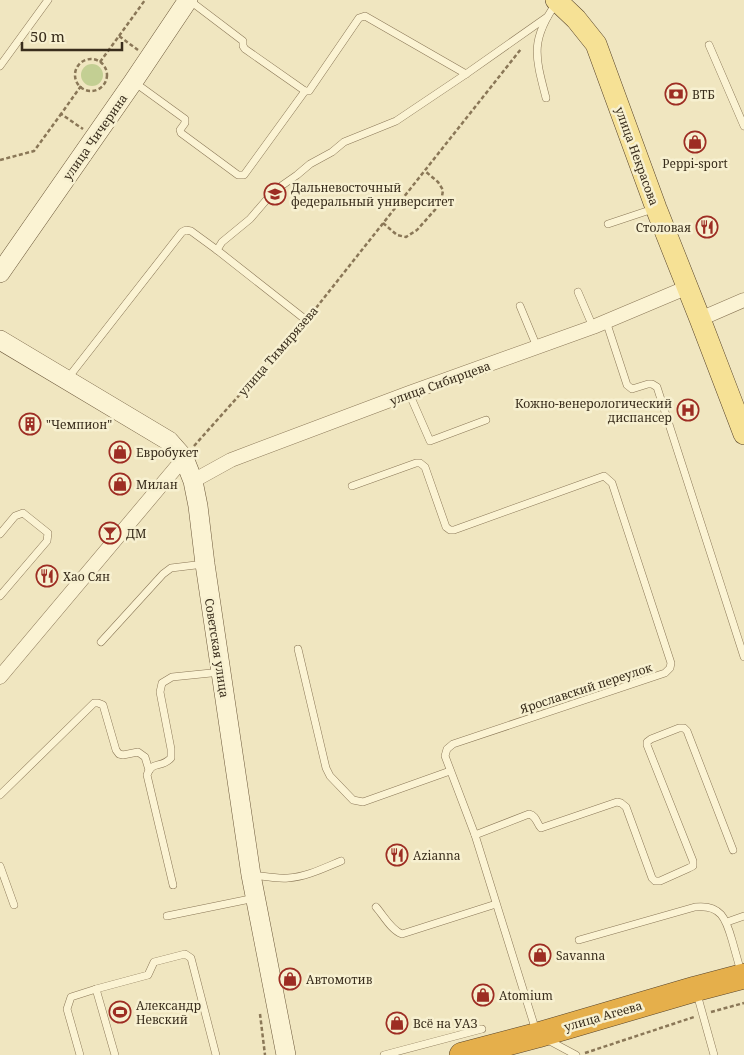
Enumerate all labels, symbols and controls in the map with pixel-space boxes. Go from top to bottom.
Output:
scale bar [22,20,122,52]
text: 50 m [30,26,65,46]
bank icon: ВТБ [664,82,688,106]
place label: ВТБ [692,86,715,103]
street label: улица Чичерина [59,90,131,184]
street label: улица Некрасова [611,104,663,208]
shop icon: Peppi-sport [683,130,707,154]
place label: Peppi-sport [662,155,728,172]
place label: Дальневосточный федеральный университет [291,179,455,210]
school or university icon: Дальневосточный федеральный университет [263,182,287,206]
restaurant icon: Столовая [695,215,719,239]
place label: Столовая [636,219,691,236]
street label: улица Тимирязева [234,302,322,400]
street label: улица Сибирцева [387,357,493,409]
place label: Кожно-венерологический диспансер [515,395,672,426]
hospital icon: Кожно-венерологический диспансер [676,398,700,422]
building icon: "Чемпион" [18,412,42,436]
place label: "Чемпион" [46,416,112,433]
shop icon: Евробукет [108,440,132,464]
place label: Евробукет [136,444,199,461]
shop icon: Милан [108,472,132,496]
place label: Милан [136,476,178,493]
bar icon: ДМ [98,521,122,545]
place label: ДМ [126,525,146,542]
restaurant icon: Хао Сян [35,564,59,588]
place label: Хао Сян [63,568,110,585]
street label: Советская улица [201,597,233,699]
street label: Ярославский переулок [517,658,655,718]
restaurant icon: Azianna [385,843,409,867]
place label: Azianna [413,847,461,864]
shop icon: Savanna [528,943,552,967]
place label: Savanna [556,947,605,964]
shop icon: Автомотив [278,967,302,991]
place label: Автомотив [306,971,373,988]
shop icon: Atomium [471,983,495,1007]
place label: Atomium [499,987,553,1004]
place label: Александр Невский [136,997,202,1028]
street label: улица Агеева [562,997,644,1035]
sports icon: Александр Невский [108,1000,132,1024]
shop icon: Всё на УАЗ [385,1011,409,1035]
place label: Всё на УАЗ [413,1015,478,1032]

